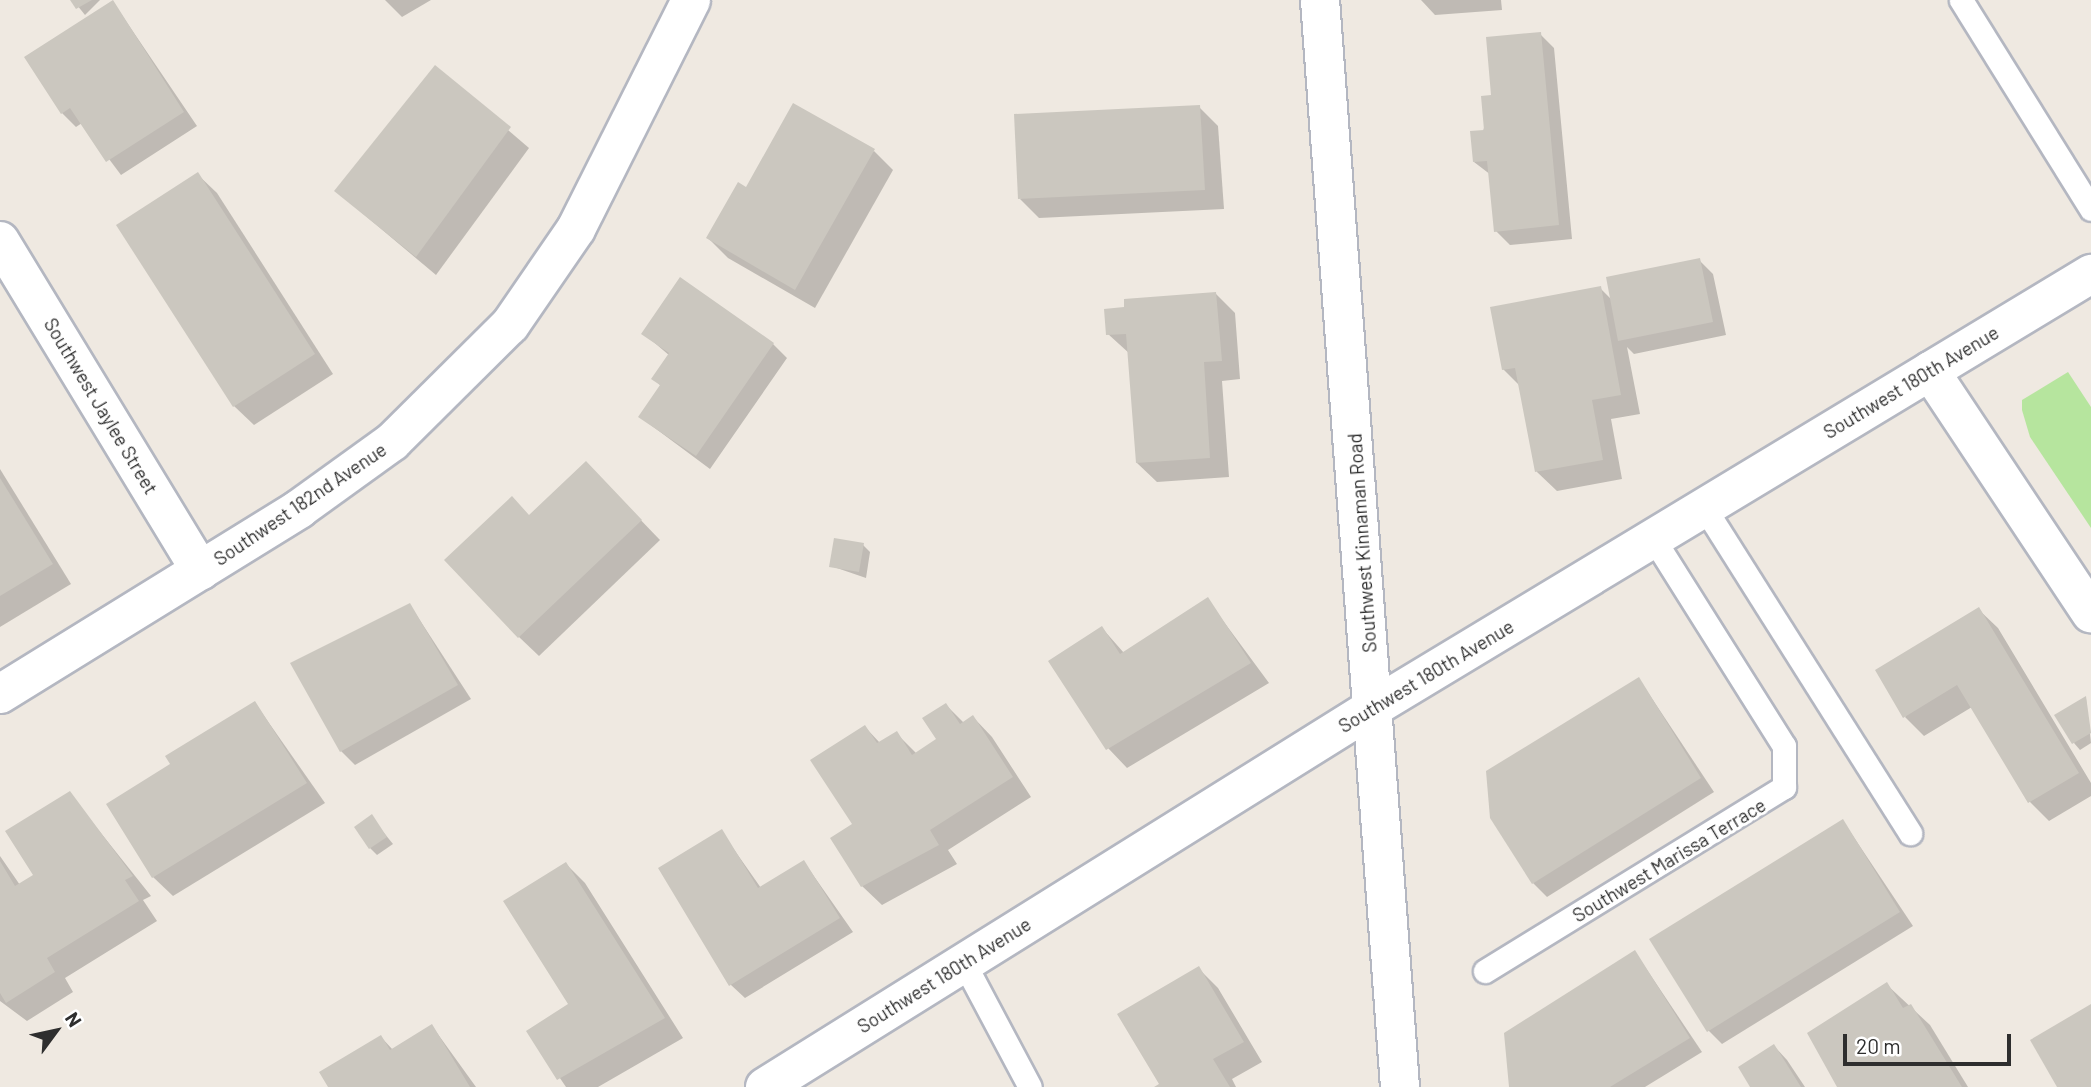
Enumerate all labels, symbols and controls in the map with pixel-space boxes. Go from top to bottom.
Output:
street label: Southwest Jaylee Street [39,314,163,498]
street label: Southwest 180th Avenue [1819,321,2003,443]
street label: Southwest Kinnaman Road [1343,433,1381,653]
street label: Southwest 182nd Avenue [209,438,391,570]
street label: Southwest 180th Avenue [1334,615,1518,737]
street label: Southwest Marissa Terrace [1568,793,1770,927]
street label: Southwest 180th Avenue [853,912,1035,1038]
north arrow [21,996,91,1066]
text: N [61,1008,87,1031]
scale bar [1846,1020,2014,1064]
text: 20 m [1856,1033,1901,1058]

